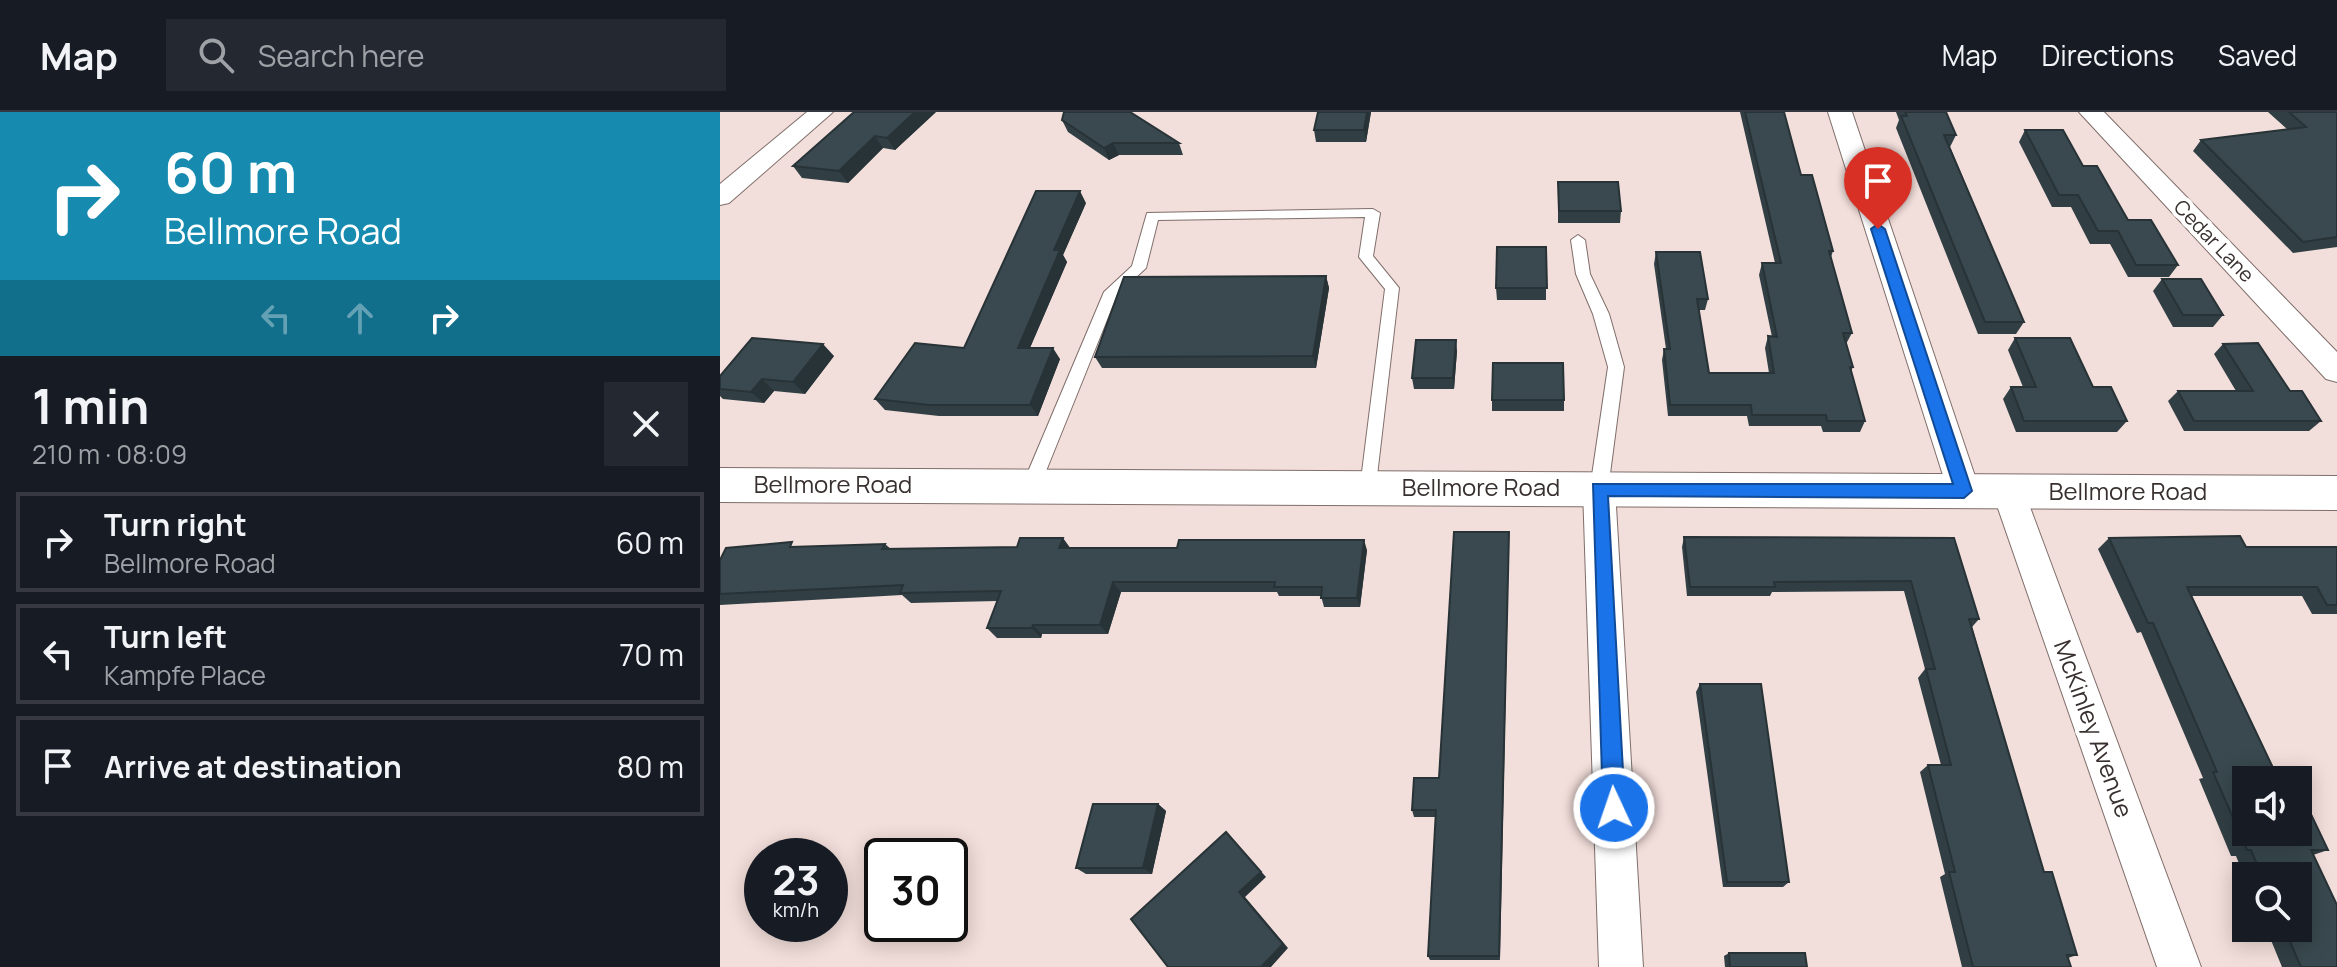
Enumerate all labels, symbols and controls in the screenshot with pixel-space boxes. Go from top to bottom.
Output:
search box [166,19,726,91]
text: Map [40,29,118,81]
icon: search [194,33,238,77]
text: Search here [258,35,425,76]
text: Map [1942,36,1997,74]
text: Directions [2041,36,2174,74]
text: Saved [2218,36,2297,74]
text: 60 m [164,133,297,210]
icon: right [32,144,136,248]
pin [1844,147,1912,229]
icon: arrive [1856,159,1900,203]
street label: Cedar Lane [2168,194,2261,288]
text: Bellmore Road [164,206,402,255]
icon: left [254,296,298,340]
icon: ahead [338,296,382,340]
icon: right [422,296,466,340]
text: 1 min [32,373,149,438]
button: close [604,382,688,466]
text: 210 m · 08:09 [32,436,187,472]
street label: Bellmore Road [754,467,912,500]
street label: Bellmore Road [1402,470,1560,503]
street label: Bellmore Road [2049,474,2207,507]
text: Turn right [104,504,247,545]
icon: right [36,520,80,564]
text: 60 m [616,522,684,563]
text: Bellmore Road [104,545,276,581]
text: Turn left [104,616,227,657]
icon: left [36,632,80,676]
text: 70 m [619,634,684,675]
street label: McKinley Avenue [2047,635,2142,822]
text: Kampfe Place [104,657,266,693]
icon: arrive [36,744,80,788]
text: Arrive at destination [104,746,402,787]
text: 80 m [617,746,684,787]
position arrow [1572,766,1656,850]
map controls [2232,766,2312,942]
button: sound [2232,766,2312,846]
speed limit sign: 30 [864,838,968,942]
text: 23 [772,852,820,907]
button: search [2232,862,2312,942]
text: km/h [773,896,819,923]

